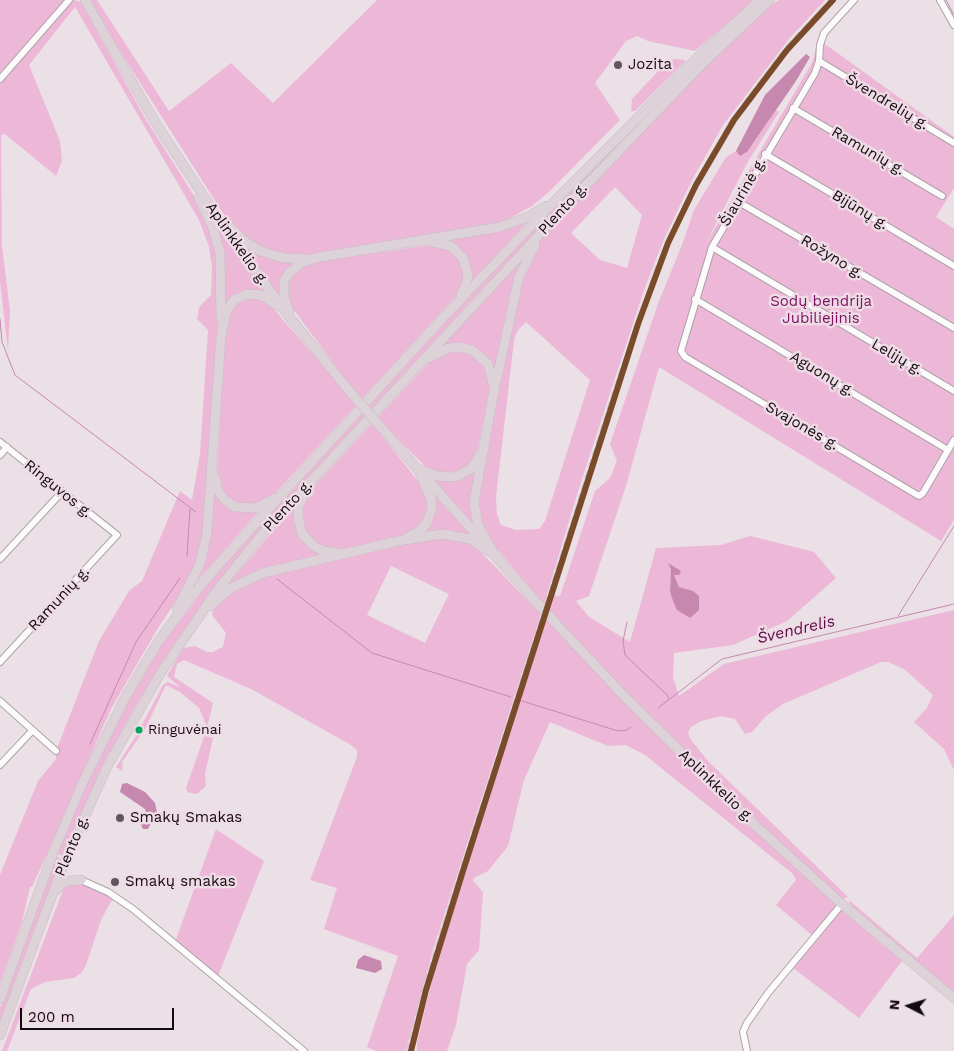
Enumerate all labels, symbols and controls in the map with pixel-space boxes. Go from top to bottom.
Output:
place label: Jozita [628,56,672,74]
marker: Jozita [612,59,624,71]
street label: Švendrelių g. [842,70,932,134]
street label: Ramunių g. [828,123,908,179]
street label: Šiaurinė g. [716,154,770,230]
street label: Plento g. [535,179,591,239]
street label: Bijūnų g. [829,186,891,234]
street label: Aplinkkelio g. [202,199,272,289]
street label: Rožyno g. [797,231,867,283]
park label: Sodų bendrija Jubiliejinis [770,293,872,328]
street label: Lelijų g. [868,335,926,379]
street label: Aguonų g. [787,348,857,400]
street label: Svajonės g. [762,398,842,454]
street label: Ringuvos g. [20,456,96,522]
street label: Plento g. [260,476,316,536]
street label: Ramunių g. [25,563,93,635]
water label: Švendrelis [755,612,837,648]
place label: Ringuvėnai [148,722,221,738]
marker: Ringuvėnai [134,725,144,735]
street label: Aplinkkelio g. [675,746,757,826]
place label: Smakų Smakas [130,809,242,827]
marker: Smakų Smakas [114,812,126,824]
street label: Plento g. [51,813,93,879]
place label: Smakų smakas [125,873,236,891]
marker: Smakų smakas [109,876,121,888]
north arrow [884,981,934,1031]
scale bar [22,998,176,1030]
text: N [886,999,902,1011]
text: 200 m [28,1008,75,1026]

